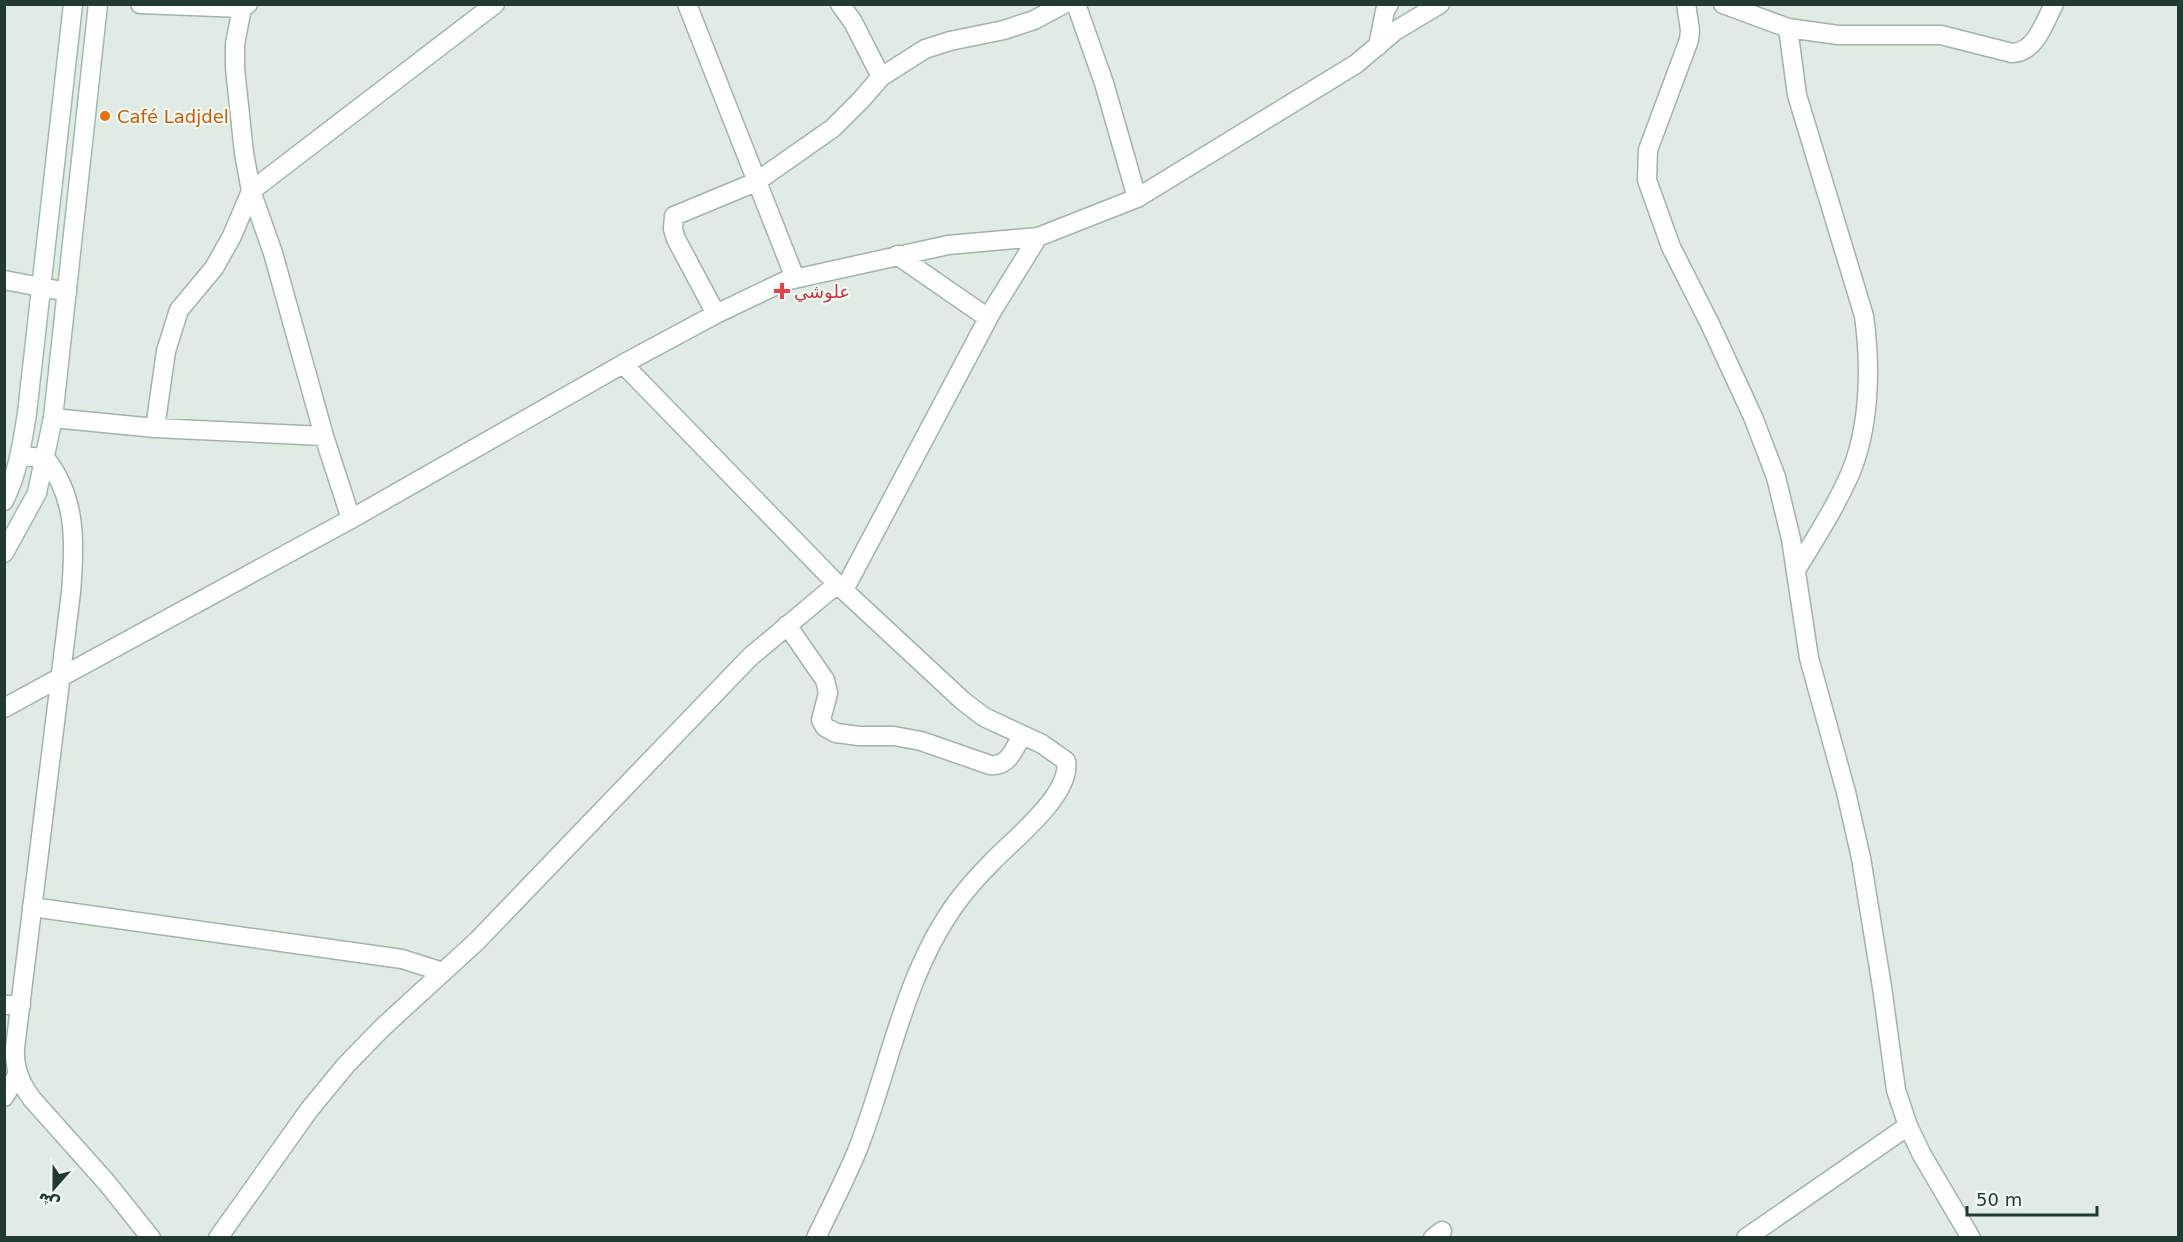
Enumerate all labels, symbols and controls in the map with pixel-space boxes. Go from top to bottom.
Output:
place label: Café Ladjdel [117,106,229,127]
marker: Café Ladjdel [98,109,112,123]
place label: علوشي [794,281,850,303]
marker: علوشي [775,284,789,298]
north arrow [24,1158,84,1218]
scale bar [1967,1179,2098,1217]
text: ش [35,1189,63,1214]
text: 50 m [1976,1189,2022,1210]

